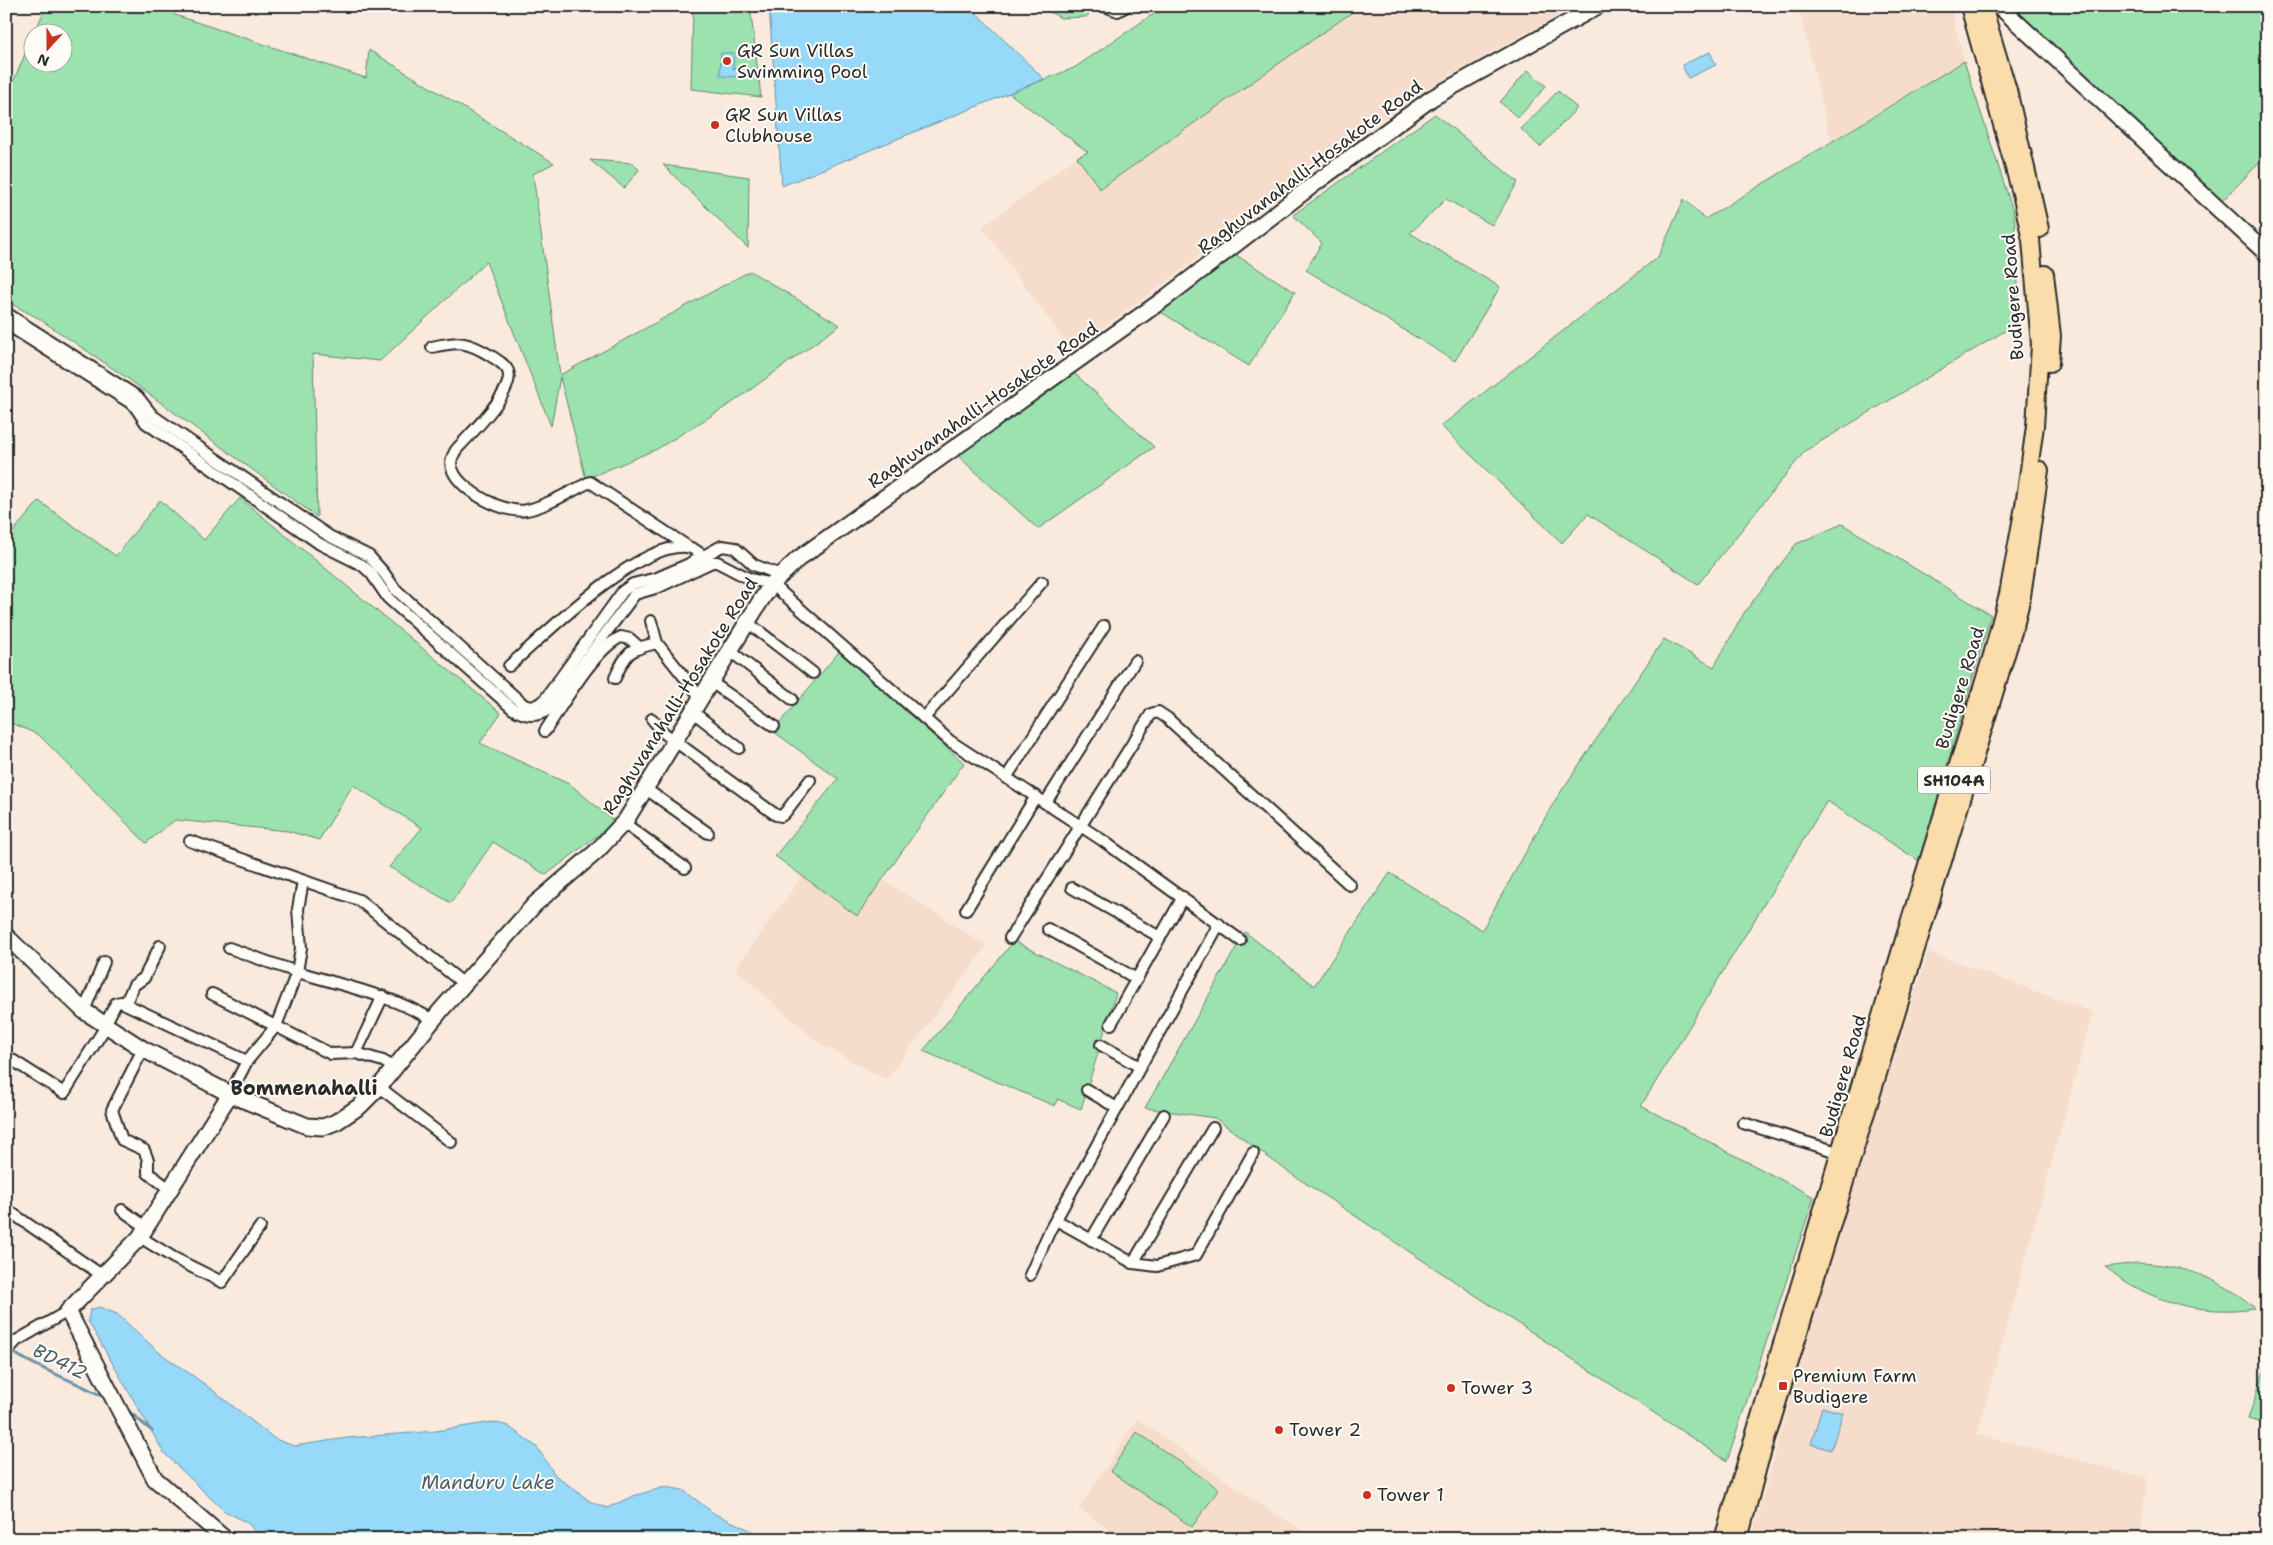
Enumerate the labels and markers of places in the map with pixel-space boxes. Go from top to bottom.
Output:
place label: GR Sun Villas Swimming Pool [737,39,868,84]
marker: GR Sun Villas Swimming Pool [721,55,733,67]
place label: GR Sun Villas Clubhouse [725,103,842,148]
marker: GR Sun Villas Clubhouse [709,119,721,131]
place label: Premium Farm Budigere [1793,1364,1916,1409]
place label: Tower 3 [1461,1376,1533,1400]
marker: Premium Farm Budigere [1777,1380,1789,1392]
marker: Tower 3 [1445,1382,1457,1394]
place label: Tower 2 [1289,1418,1361,1442]
marker: Tower 2 [1273,1424,1285,1436]
place label: Tower 1 [1377,1483,1444,1507]
marker: Tower 1 [1361,1489,1373,1501]

